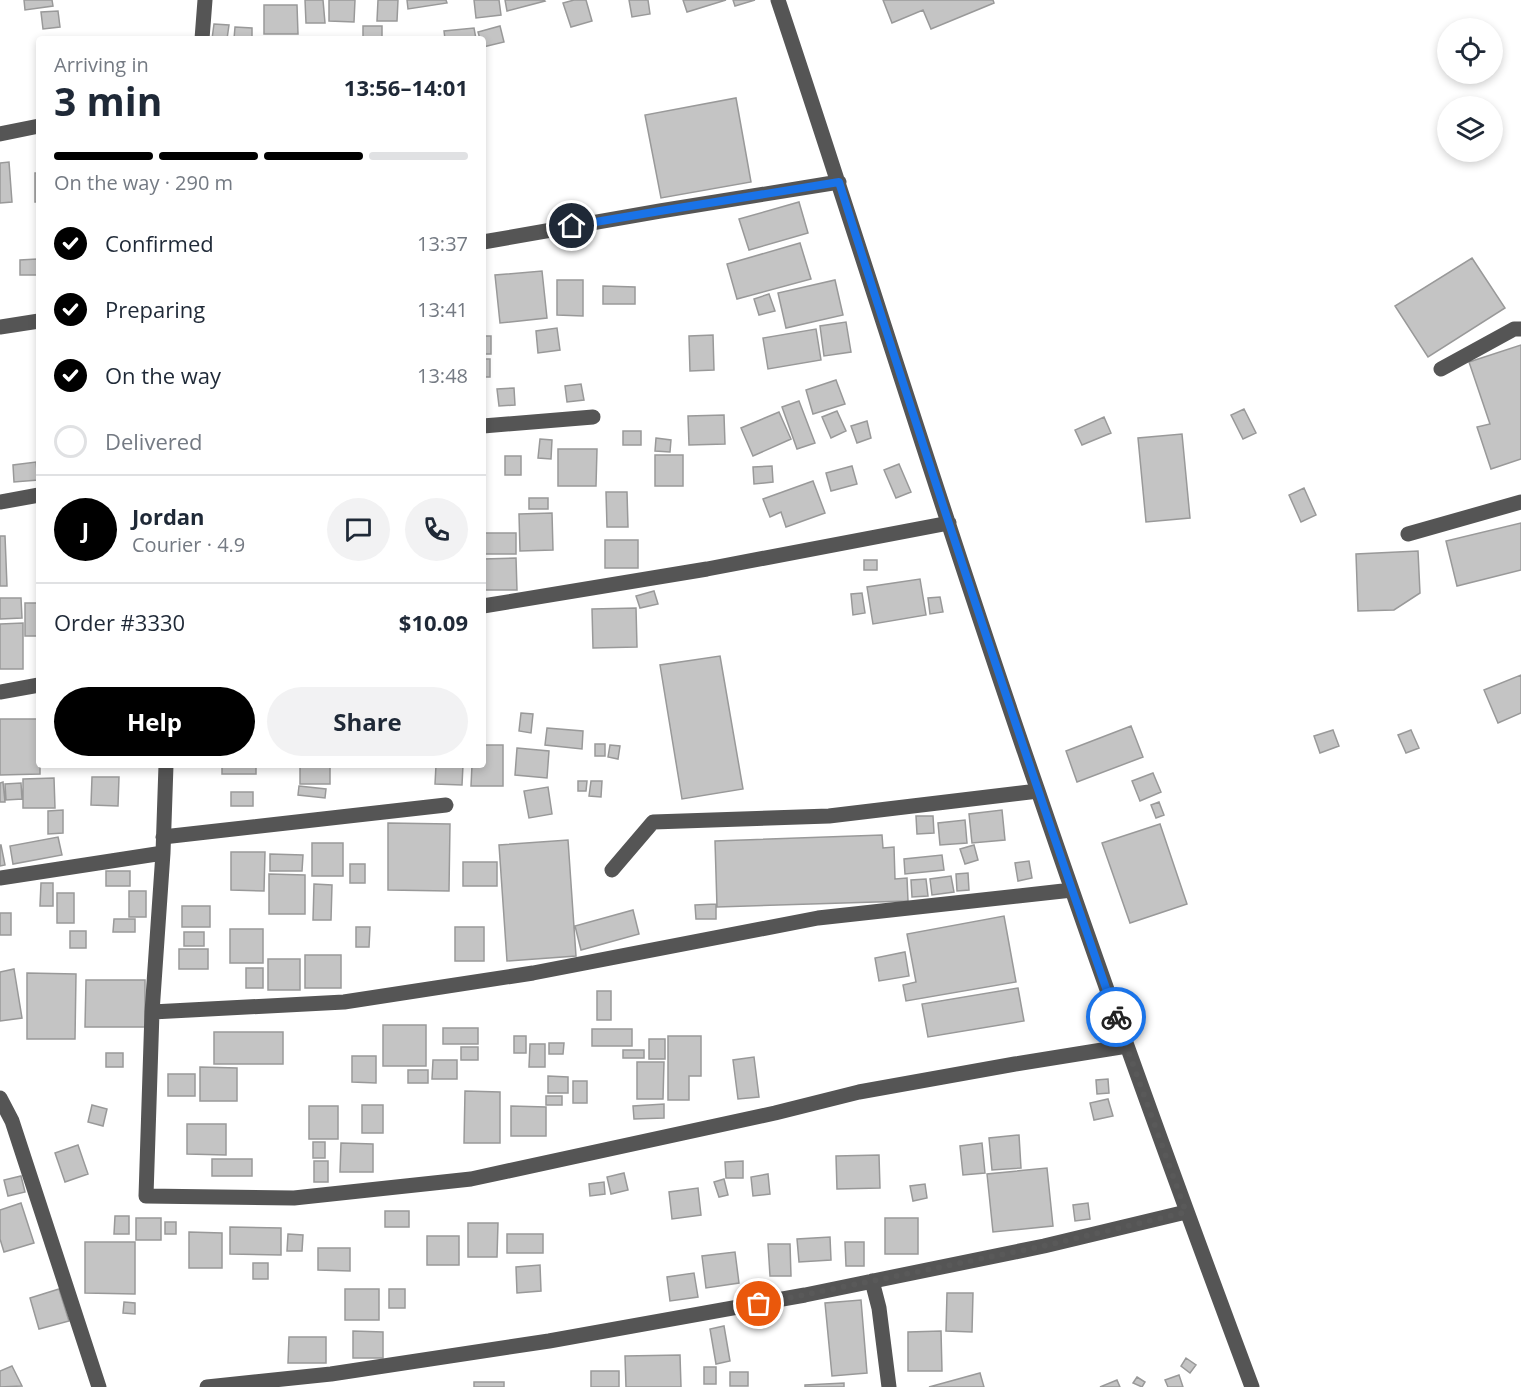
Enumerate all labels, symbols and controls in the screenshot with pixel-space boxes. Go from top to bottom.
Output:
map controls [1437,18,1503,162]
button: locate [1437,18,1503,84]
text: Arriving in [54,51,149,78]
text: 13:56–14:01 [344,72,468,102]
text: 3 min [54,74,162,127]
button: layers [1437,96,1503,162]
text: On the way · 290 m [54,169,233,196]
pin [546,200,597,251]
icon: home [555,209,588,242]
icon: check [54,227,87,260]
text: Confirmed [105,228,214,258]
text: 13:37 [417,230,468,257]
icon: check [54,293,87,326]
text: Preparing [105,294,205,324]
text: 13:41 [417,296,468,323]
icon: check [54,359,87,392]
text: On the way [105,360,221,390]
text: 13:48 [417,362,468,389]
text: Delivered [105,426,203,456]
button: chat [327,498,390,561]
button: phone [405,498,468,561]
text: Jordan [132,501,205,531]
text: J [82,514,89,544]
text: Courier · 4.9 [132,531,245,558]
text: Order #3330 [54,607,185,637]
text: $10.09 [399,607,468,637]
button: Help [54,687,255,756]
button: Share [267,687,468,756]
courier [1086,987,1146,1047]
icon: bike [1100,1001,1133,1034]
pin [733,1278,784,1329]
icon: bag [742,1287,775,1320]

